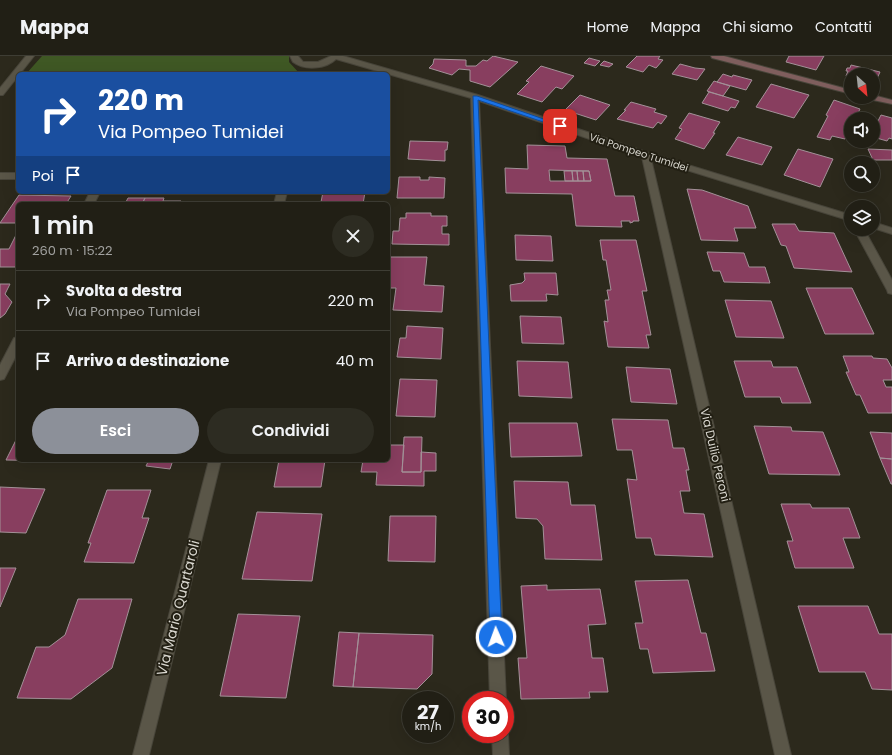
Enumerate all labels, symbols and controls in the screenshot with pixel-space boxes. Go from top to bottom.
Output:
text: Mappa [20,14,89,41]
text: Home [587,17,629,37]
text: Mappa [651,17,701,37]
text: Chi siamo [723,17,793,37]
text: Contatti [815,17,872,37]
north arrow [844,68,880,104]
map controls [844,68,880,236]
text: 220 m [98,81,184,120]
icon: right [32,88,84,140]
pin [543,109,577,143]
button: sound [844,112,880,148]
icon: arrive [549,115,571,137]
text: Via Pompeo Tumidei [98,119,284,144]
street label: Via Pompeo Tumidei [587,129,690,176]
button: search [844,156,880,192]
icon: arrive [62,164,84,186]
text: Poi [32,165,54,186]
button: layers [844,200,880,236]
text: 1 min [32,209,94,242]
button: close [332,215,374,257]
text: 260 m · 15:22 [32,241,113,260]
text: Svolta a destra [66,280,182,301]
icon: right [32,290,54,312]
text: 220 m [328,290,374,311]
text: Via Pompeo Tumidei [66,302,200,321]
icon: arrive [32,350,54,372]
text: Arrivo a destinazione [66,350,229,371]
text: 40 m [336,350,374,371]
street label: Via Duilio Peroni [696,406,735,503]
button: Esci [32,408,199,454]
button: Condividi [207,408,374,454]
street label: Via Mario Quartaroli [151,538,205,678]
position arrow [475,616,517,658]
speed limit sign: 30 [462,691,514,743]
text: 27 [417,698,439,726]
text: km/h [415,719,441,734]

